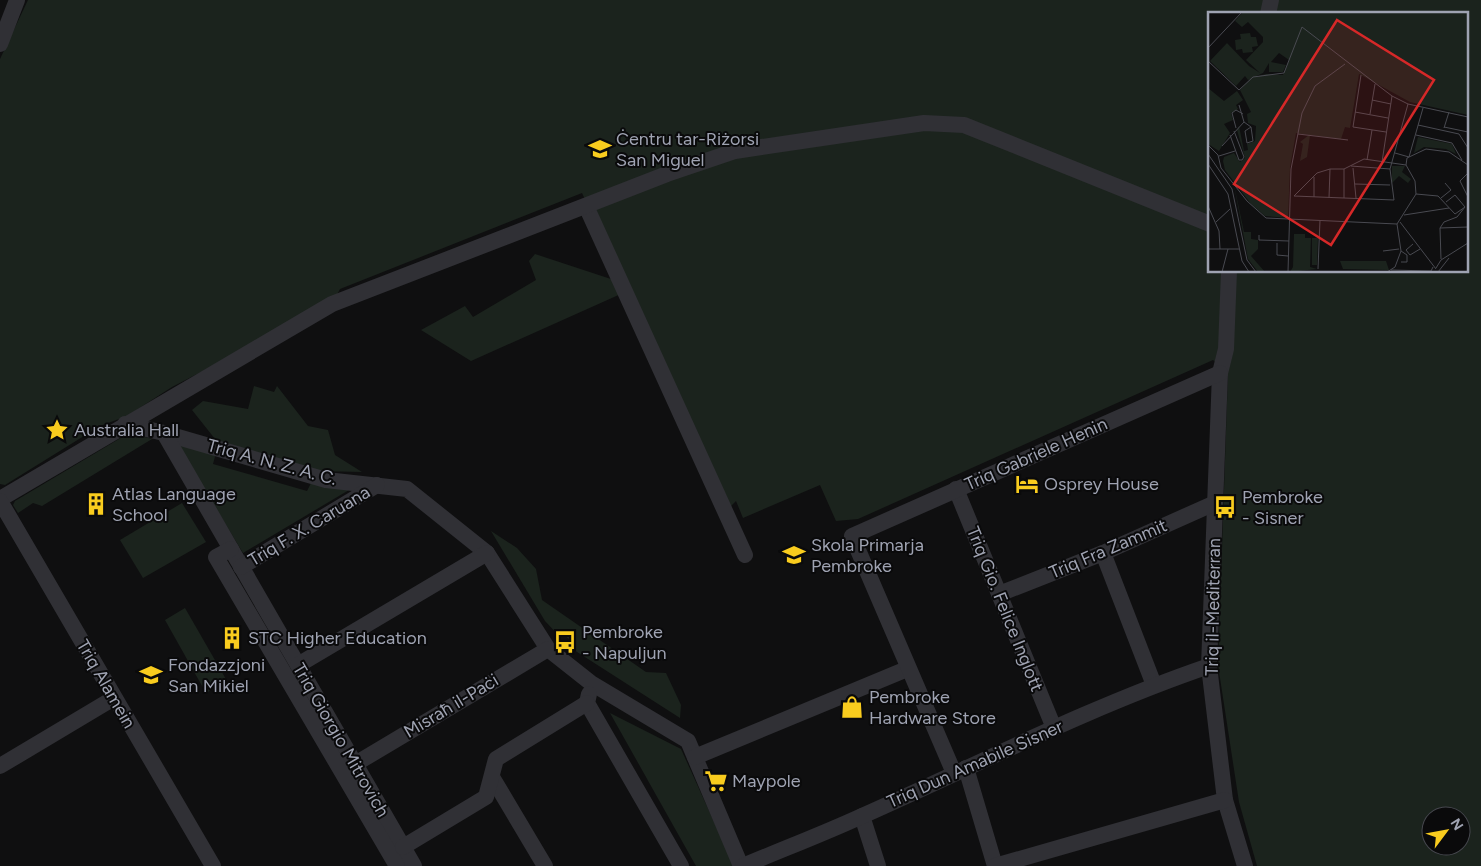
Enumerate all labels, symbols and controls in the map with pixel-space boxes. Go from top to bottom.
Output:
inset map [1208,12,1468,272]
place label: Ċentru tar-Riżorsi San Miguel [616,128,759,171]
school or university icon: Ċentru tar-Riżorsi San Miguel [587,136,613,162]
street label: Triq Gabriele Henin [961,413,1111,495]
place icon: Australia Hall [44,417,70,443]
place label: Australia Hall [74,419,179,441]
street label: Triq A. N. Z. A. C. [205,434,339,490]
hotel icon: Osprey House [1014,471,1040,497]
place label: Osprey House [1044,473,1159,495]
street label: Triq F. X. Caruana [244,481,374,571]
place label: Atlas Language School [112,483,236,526]
place label: Pembroke - Sisner [1242,486,1323,529]
building icon: Atlas Language School [83,491,109,517]
bus stop icon: Pembroke - Sisner [1212,494,1238,520]
street label: Triq Fra Zammit [1046,514,1170,584]
street label: Triq Gio. Felice Inglott [962,523,1048,695]
place label: Skola Primarja Pembroke [811,534,924,577]
street label: Triq il-Mediterran [1201,538,1225,676]
school or university icon: Skola Primarja Pembroke [781,542,807,568]
place label: Pembroke - Napuljun [582,621,667,664]
building icon: STC Higher Education [219,625,245,651]
place label: STC Higher Education [248,627,427,649]
bus stop icon: Pembroke - Napuljun [552,629,578,655]
street label: Triq Alamein [72,636,140,732]
place label: Fondazzjoni San Mikiel [168,654,265,697]
street label: Triq Giorgio Mitrovich [288,659,394,821]
school or university icon: Fondazzjoni San Mikiel [138,662,164,688]
street label: Misraħ il-Paċi [400,669,502,743]
place label: Pembroke Hardware Store [869,686,996,729]
shop icon: Pembroke Hardware Store [839,694,865,720]
street label: Triq Dun Amabile Sisner [884,715,1066,813]
supermarket icon: Maypole [703,768,729,794]
place label: Maypole [732,770,801,792]
north arrow [1421,806,1471,856]
text: N [1447,815,1467,833]

